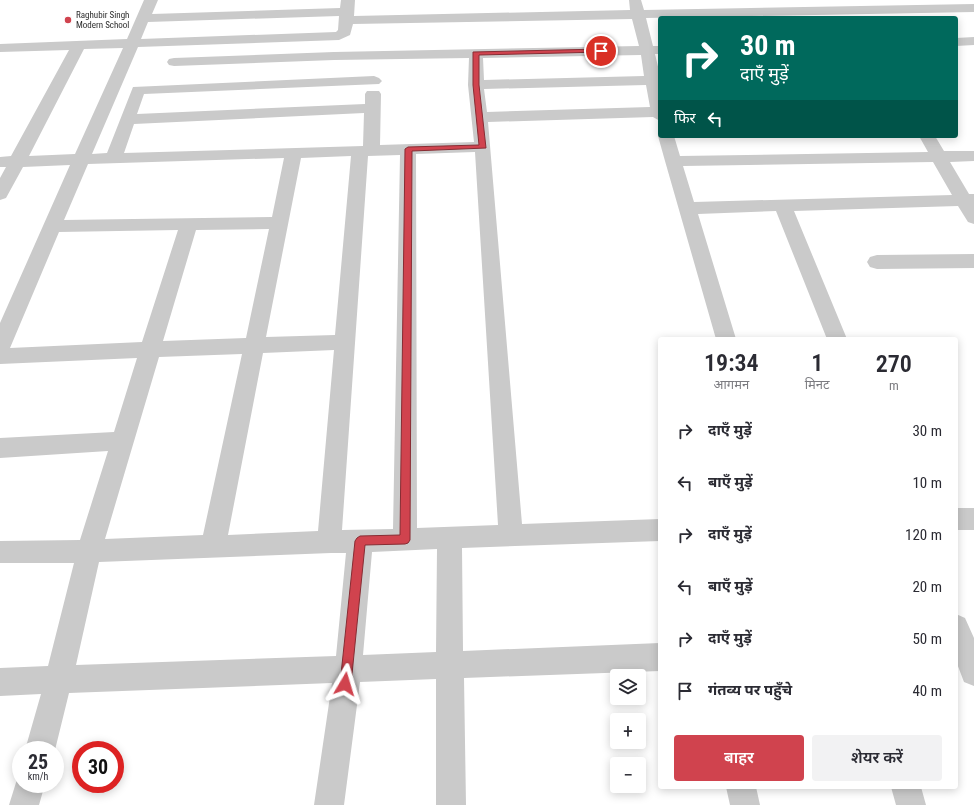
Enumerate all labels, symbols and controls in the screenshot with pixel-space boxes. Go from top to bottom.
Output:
place label: Raghubir Singh Modern School [76,10,129,30]
marker: Raghubir Singh Modern School [63,15,73,25]
text: 30 m [740,29,796,62]
icon: right [674,32,726,84]
pin [584,34,618,68]
icon: arrive [590,40,612,62]
text: दाएँ मुड़ें [740,63,789,84]
icon: left [704,108,726,130]
text: फिर [674,109,696,127]
text: 19:34 [704,349,759,377]
text: 1 [811,349,823,377]
text: 270 [876,350,912,378]
text: आगमन [714,377,749,392]
text: मिनट [805,377,830,392]
text: m [889,378,899,393]
icon: right [674,420,696,442]
text: दाएँ मुड़ें [708,421,752,439]
text: 30 m [912,422,942,440]
icon: left [674,472,696,494]
text: बाएँ मुड़ें [708,473,753,491]
text: 10 m [912,474,942,492]
icon: right [674,524,696,546]
text: दाएँ मुड़ें [708,525,752,543]
text: 120 m [905,526,942,544]
icon: left [674,576,696,598]
text: बाएँ मुड़ें [708,577,753,595]
text: 20 m [912,578,942,596]
icon: right [674,628,696,650]
text: दाएँ मुड़ें [708,629,752,647]
text: 50 m [912,630,942,648]
position arrow [324,663,366,705]
map controls [610,669,646,793]
button: layers [610,669,646,705]
icon: arrive [674,680,696,702]
text: गंतव्य पर पहुँचे [708,681,792,699]
text: 40 m [912,682,942,700]
button: + [610,713,646,749]
button: बाहर [674,735,804,781]
button: शेयर करें [812,735,942,781]
speed limit sign: 30 [72,741,124,793]
text: 25 [28,750,48,774]
button: − [610,757,646,793]
text: km/h [28,771,48,782]

